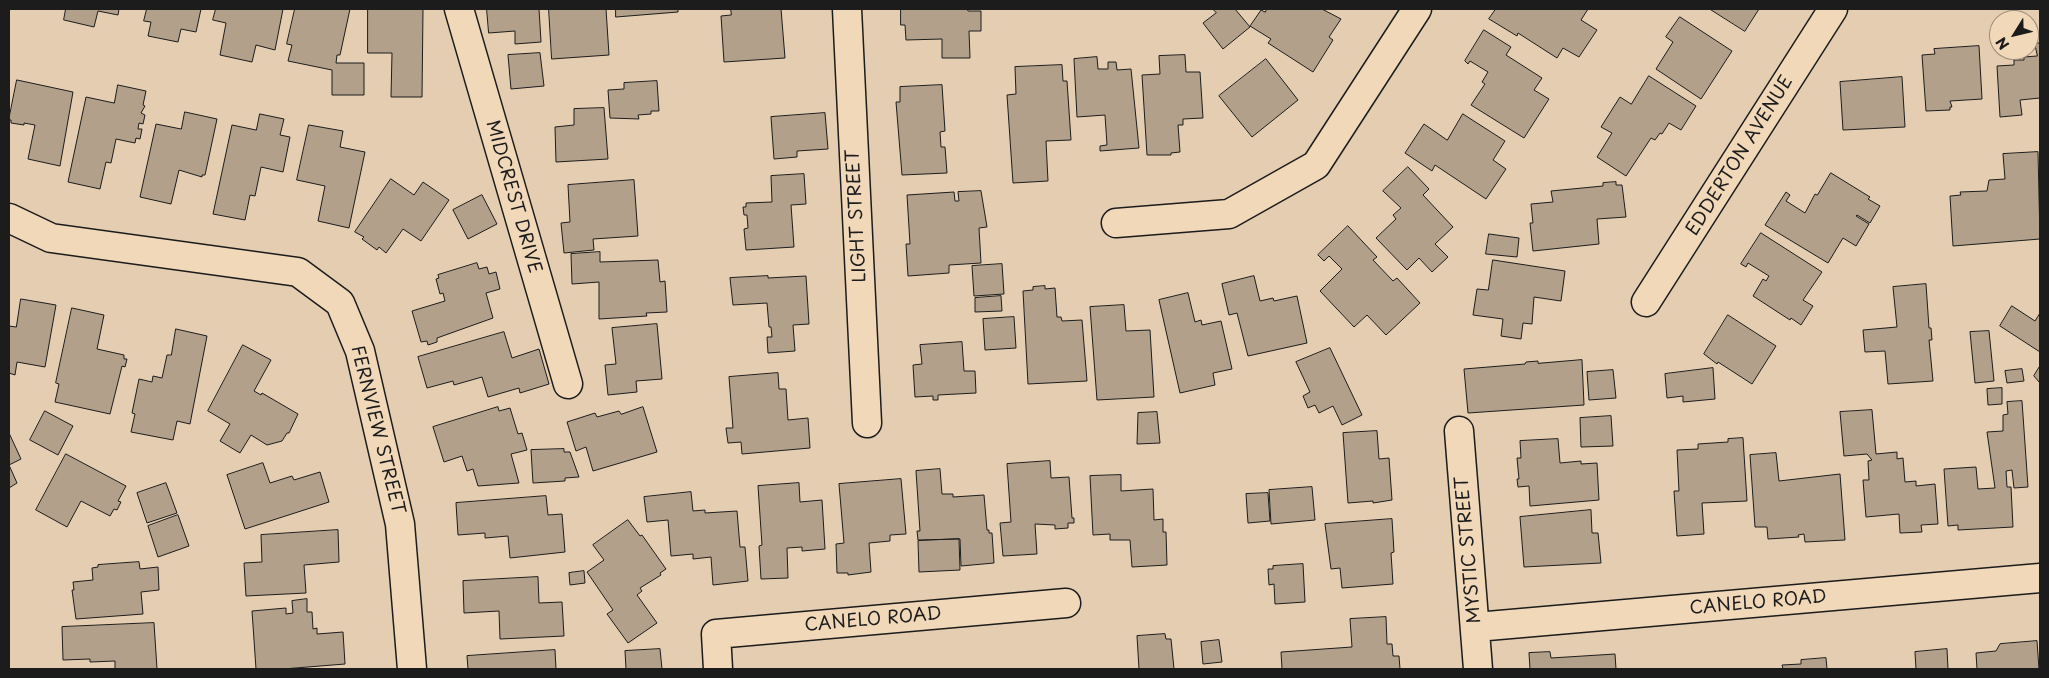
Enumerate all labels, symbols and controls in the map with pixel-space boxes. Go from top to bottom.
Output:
north arrow [1989,10,2039,60]
text: N [1991,33,2014,54]
street label: EDDERTON AVENUE [1682,72,1798,240]
street label: MIDCREST DRIVE [481,118,545,276]
street label: LIGHT STREET [843,149,871,283]
street label: FERNVIEW STREET [346,343,408,517]
street label: MYSTIC STREET [1452,476,1486,624]
street label: CANELO ROAD [1689,586,1827,620]
street label: CANELO ROAD [804,603,942,637]

